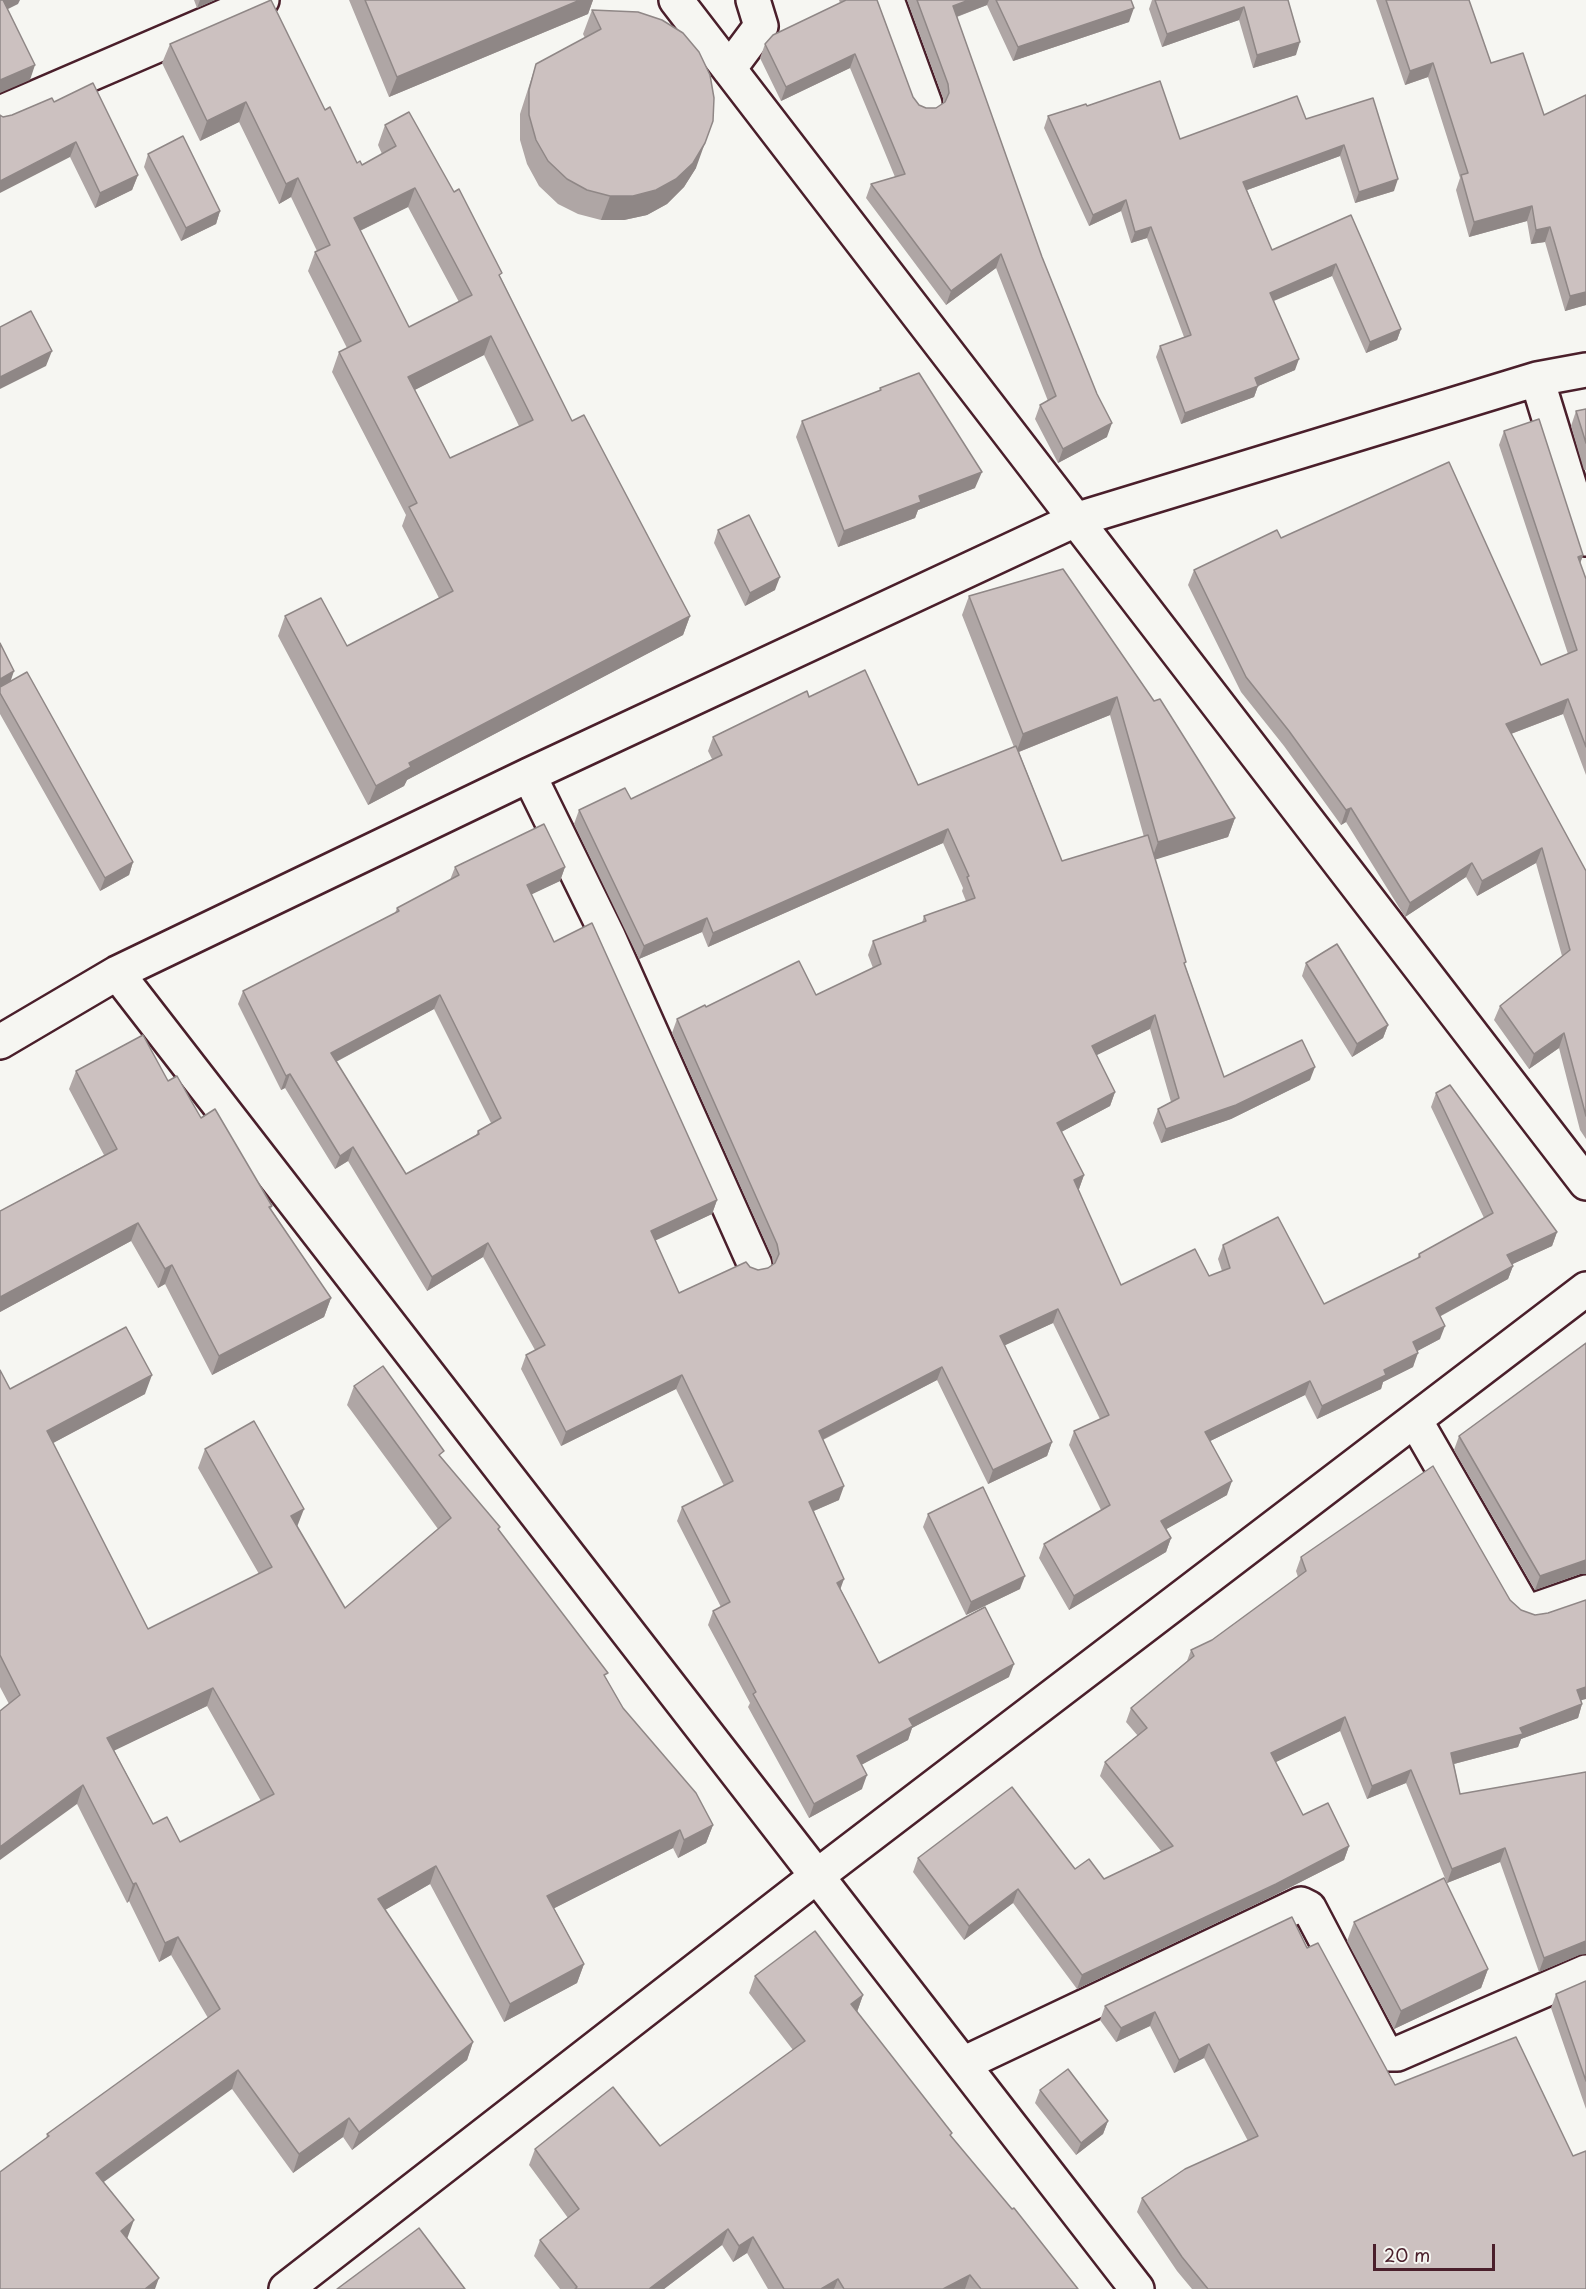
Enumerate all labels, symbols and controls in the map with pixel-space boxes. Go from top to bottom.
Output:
scale bar [1376,2232,1498,2270]
text: 20 m [1384,2241,1430,2268]

